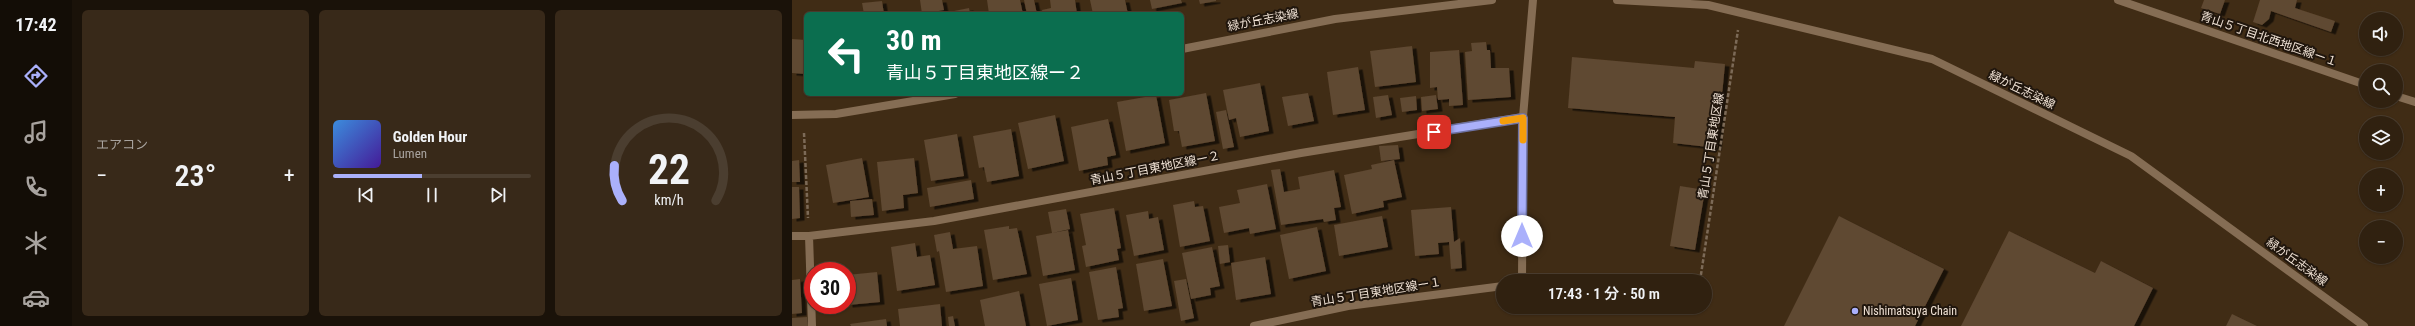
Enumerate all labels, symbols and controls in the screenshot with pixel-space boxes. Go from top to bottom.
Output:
street label: 緑が丘志染線 [1226,6,1300,34]
street label: 青山５丁目北西地区線ー１ [2199,9,2339,69]
map controls [2359,12,2403,264]
button: sound [2359,12,2403,56]
text: 17:42 [15,14,57,35]
text: 30 m [886,24,942,57]
icon: left [820,28,872,80]
icon: directions [22,62,50,90]
text: 青山５丁目東地区線ー２ [886,62,1084,83]
button: search [2359,64,2403,108]
street label: 緑が丘志染線 [1987,68,2057,112]
street label: 青山５丁目東地区線 [1696,92,1726,200]
pin [1417,115,1451,149]
button: layers [2359,116,2403,160]
icon: music [22,118,50,146]
icon: arrive [1423,121,1445,143]
text: Golden Hour [393,128,467,146]
text: エアコン [96,137,148,152]
text: 22 [648,145,690,194]
text: Lumen [393,146,427,161]
street label: 青山５丁目東地区線ー２ [1089,149,1221,187]
text: 23° [174,158,216,193]
text: − [96,163,107,188]
text: + [284,163,295,188]
button: + [2359,168,2403,212]
icon: phone [22,173,50,201]
icon: previous [355,184,377,206]
icon: pause [421,184,443,206]
icon: next [487,184,509,206]
text: km/h [654,192,683,208]
position arrow [1501,215,1543,257]
button: − [2359,220,2403,264]
icon: climate [22,229,50,257]
street label: 緑が丘志染線 [2264,235,2330,289]
speed limit sign: 30 [804,262,856,314]
street label: 青山５丁目東地区線ー１ [1310,275,1442,309]
icon: car [22,284,50,312]
text: 17:43 · 1 分 · 50 m [1548,285,1660,303]
place label: Nishimatsuya Chain [1863,304,1957,318]
marker: Nishimatsuya Chain [1850,306,1860,316]

